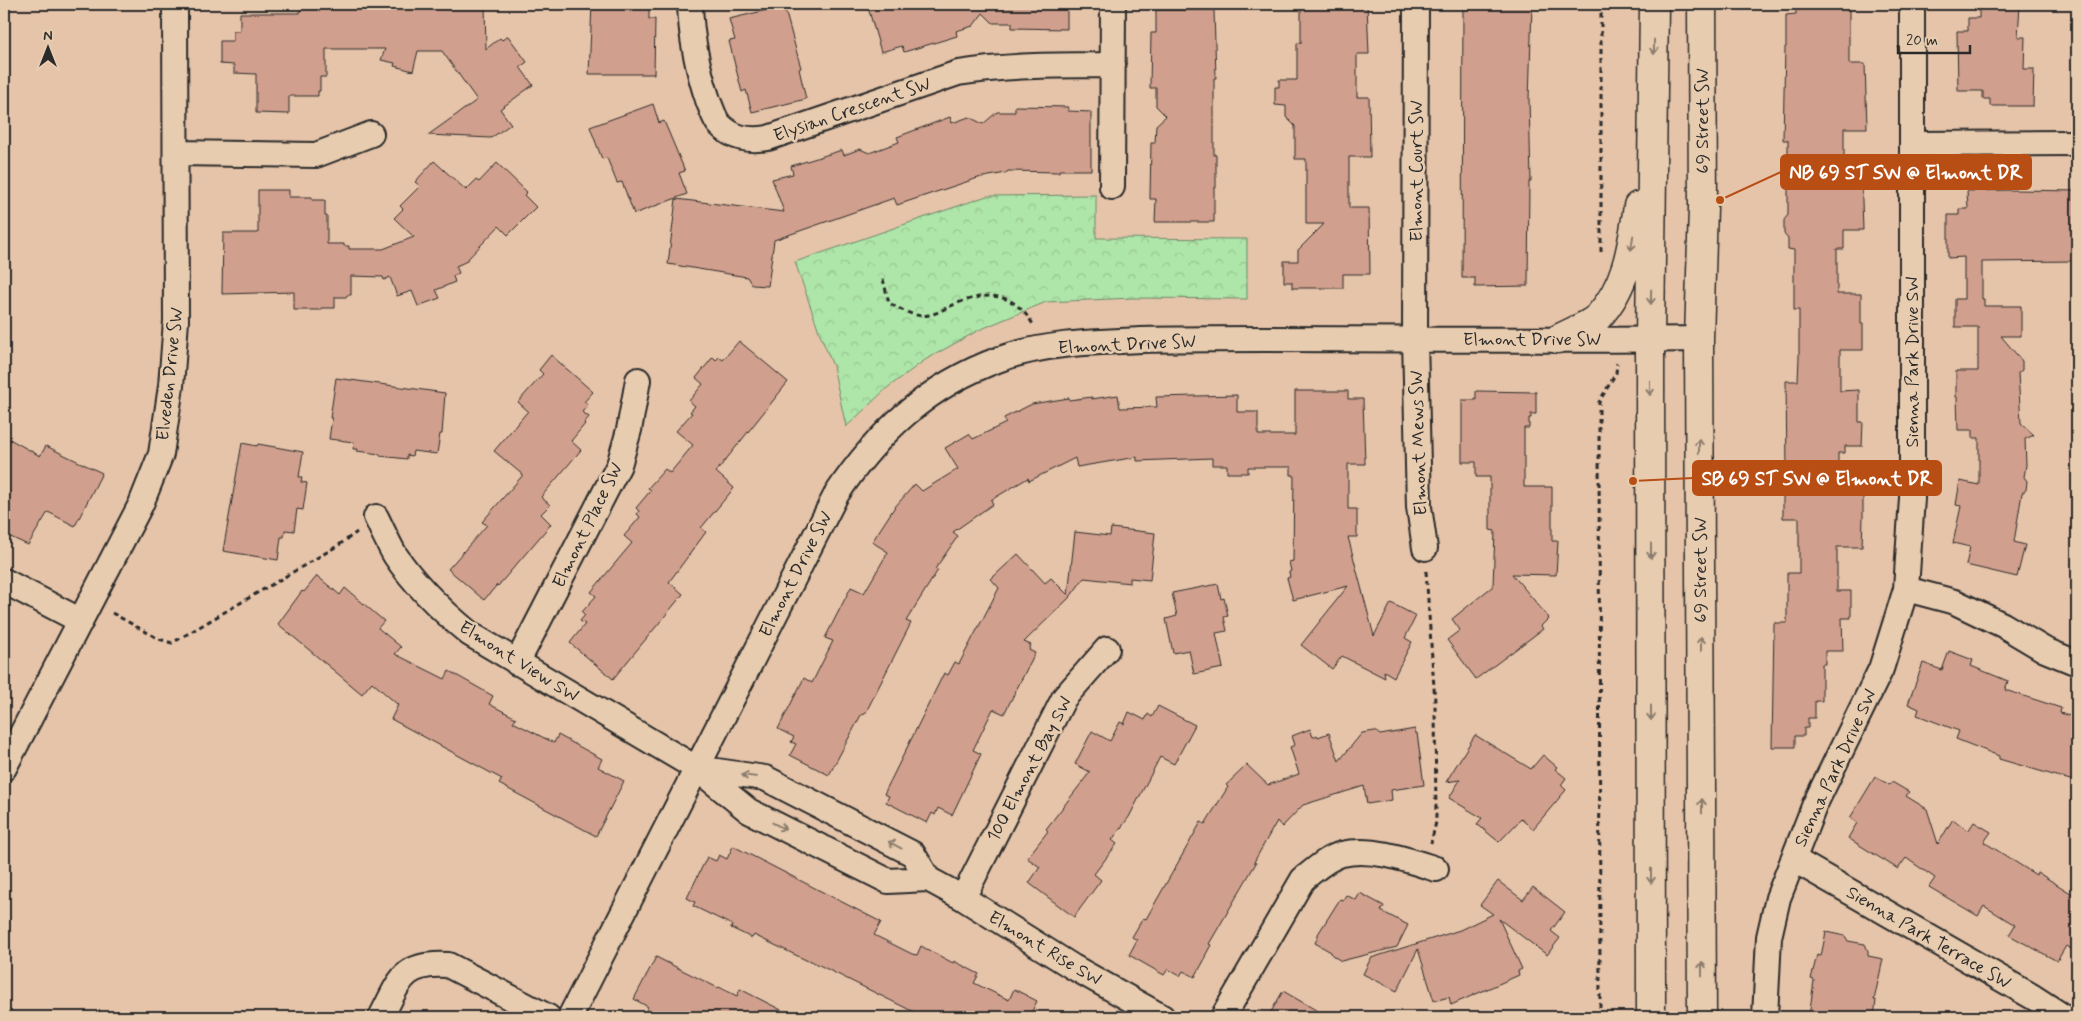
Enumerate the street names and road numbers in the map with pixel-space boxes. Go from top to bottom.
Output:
street label: 69 Street SW [1691,68,1715,174]
street label: Elysian Crescent SW [771,72,934,148]
street label: Elmont Court SW [1405,100,1429,242]
street label: Sienna Park Drive SW [1901,276,1925,448]
street label: Elveden Drive SW [151,306,189,442]
street label: Elmont Drive SW [1463,328,1601,352]
street label: Elmont Drive SW [1057,329,1197,361]
street label: Elmont Mews SW [1404,370,1434,516]
street label: Elmont Place SW [547,459,629,592]
street label: Elmont Drive SW [754,507,838,641]
street label: 69 Street SW [1689,517,1713,623]
street label: Elmont View SW [454,616,583,708]
street label: Sienna Park Drive SW [1789,686,1883,851]
street label: 100 Elmont Bay SW [982,693,1078,846]
street label: Sienna Park Terrace SW [1842,881,2015,995]
street label: Elmont Rise SW [984,906,1105,992]

